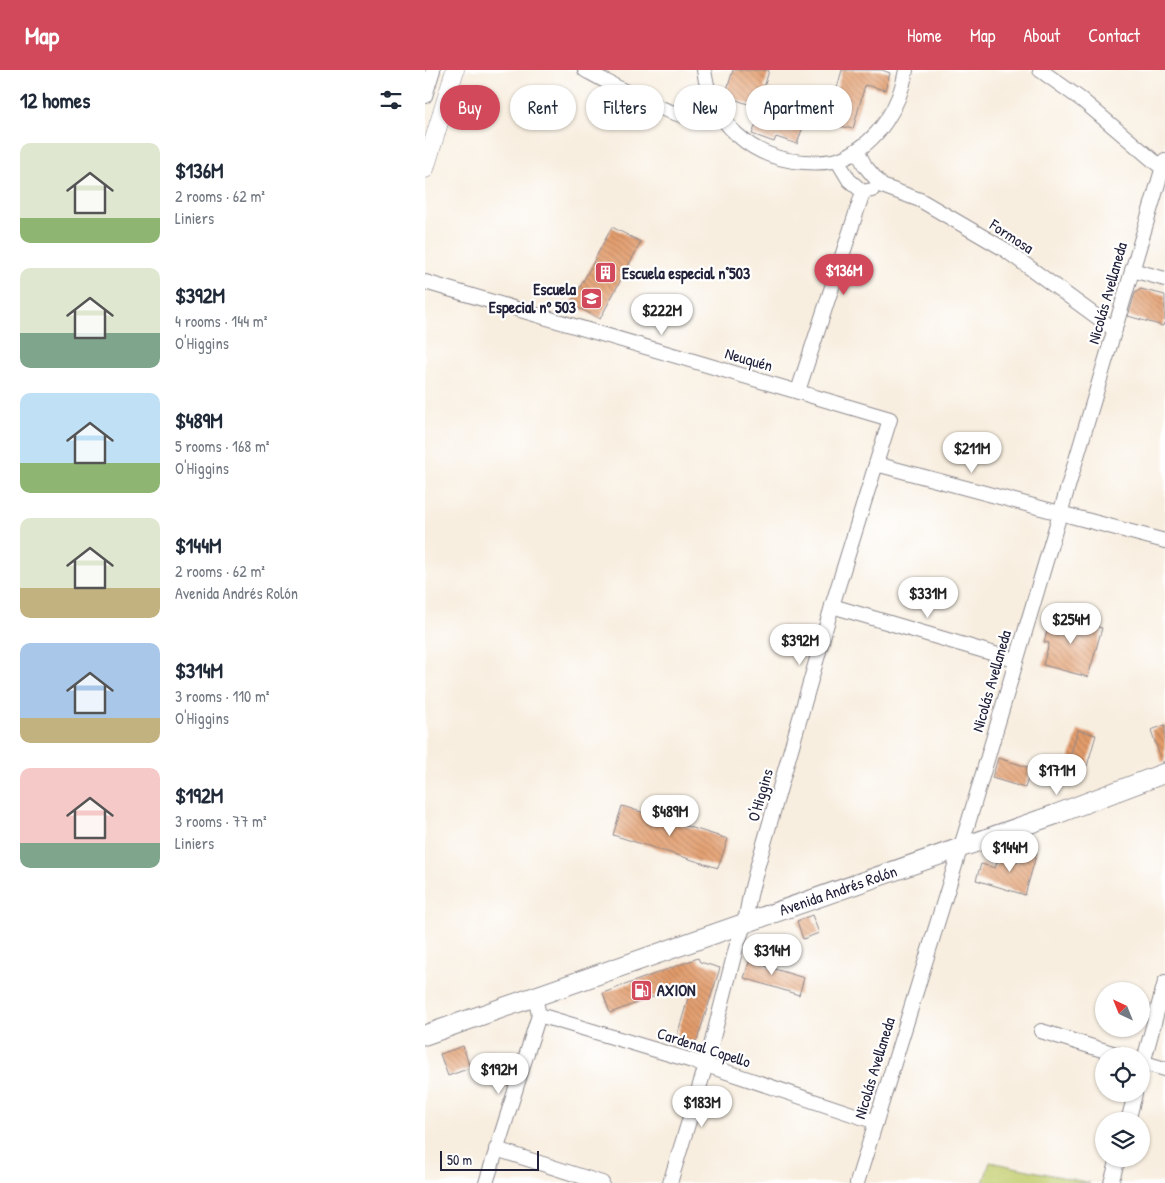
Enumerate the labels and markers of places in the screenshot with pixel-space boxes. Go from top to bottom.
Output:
pin: $136M [809,254,879,296]
building icon: Escuela especial n°503 [594,261,618,285]
place label: Escuela especial n°503 [622,262,750,285]
place label: Escuela Especial nº 503 [489,278,577,319]
school or university icon: Escuela Especial nº 503 [580,286,604,310]
pin: $222M [627,294,697,336]
pin: $211M [937,432,1007,474]
pin: $331M [893,576,963,619]
pin: $254M [1036,602,1106,645]
pin: $392M [765,624,835,666]
pin: $171M [1022,754,1092,796]
pin: $489M [635,794,705,837]
pin: $144M [975,830,1045,873]
pin: $314M [737,934,807,976]
fuel station icon: AXION [629,978,653,1002]
place label: AXION [657,979,696,1001]
pin: $192M [464,1052,534,1095]
pin: $183M [667,1086,737,1128]

